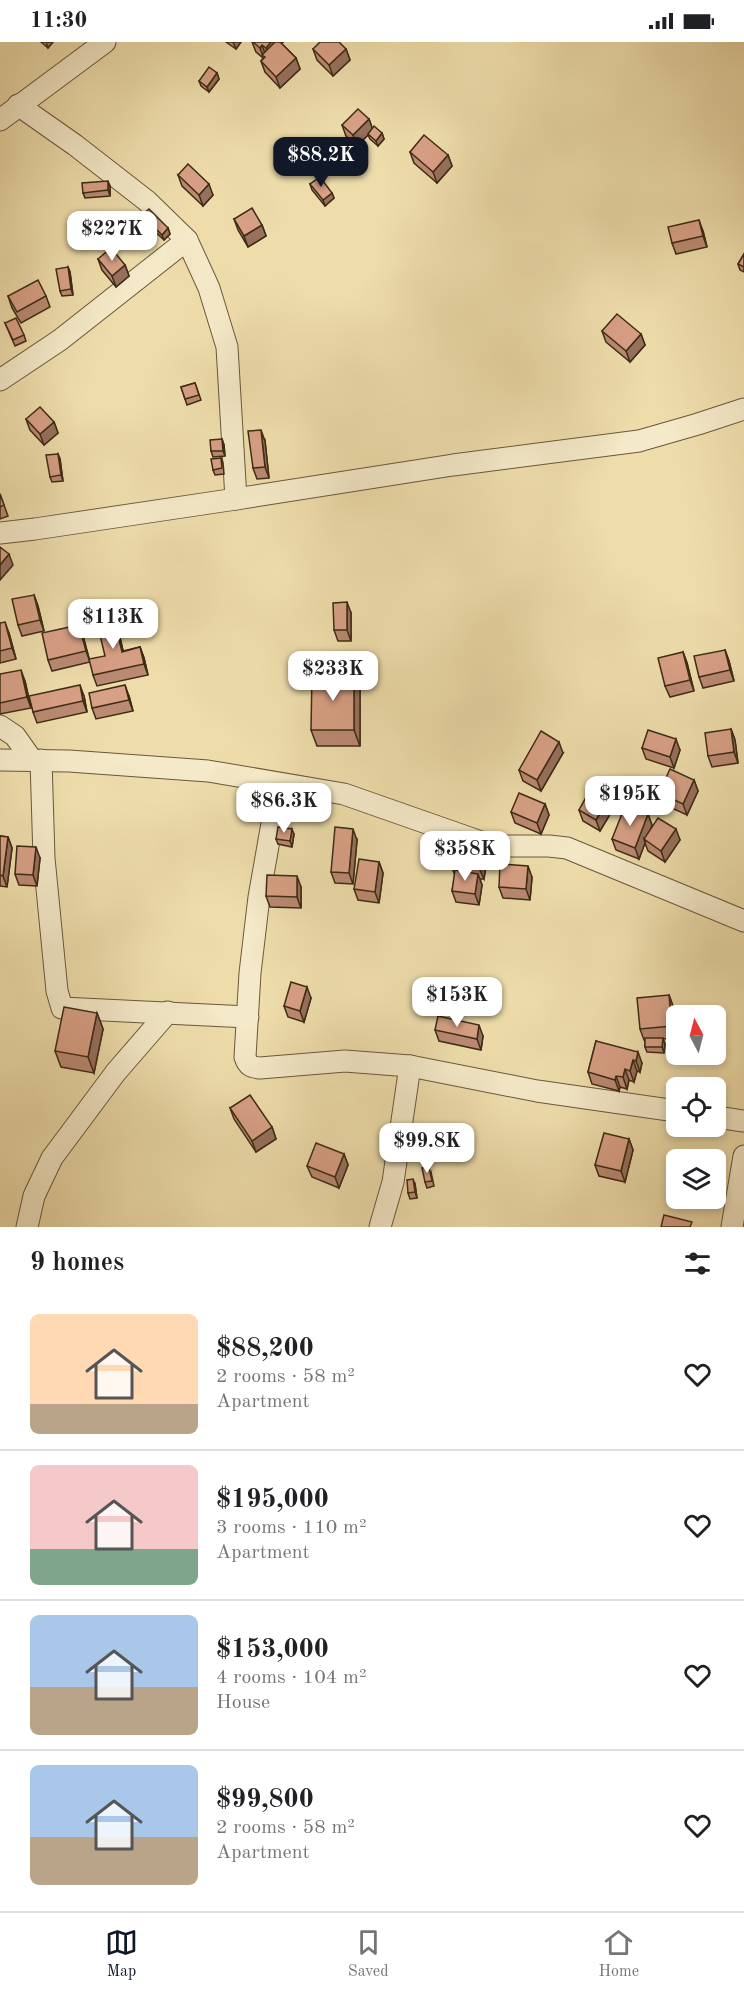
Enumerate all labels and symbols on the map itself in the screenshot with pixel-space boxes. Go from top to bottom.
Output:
pin: $88.2K [272,137,370,188]
pin: $227K [70,211,154,262]
pin: $113K [71,599,155,650]
pin: $233K [291,651,375,702]
pin: $195K [588,776,672,827]
pin: $86.3K [235,783,333,834]
pin: $358K [423,831,507,882]
pin: $153K [415,977,499,1028]
north arrow [666,1005,726,1065]
pin: $99.8K [378,1123,476,1174]

